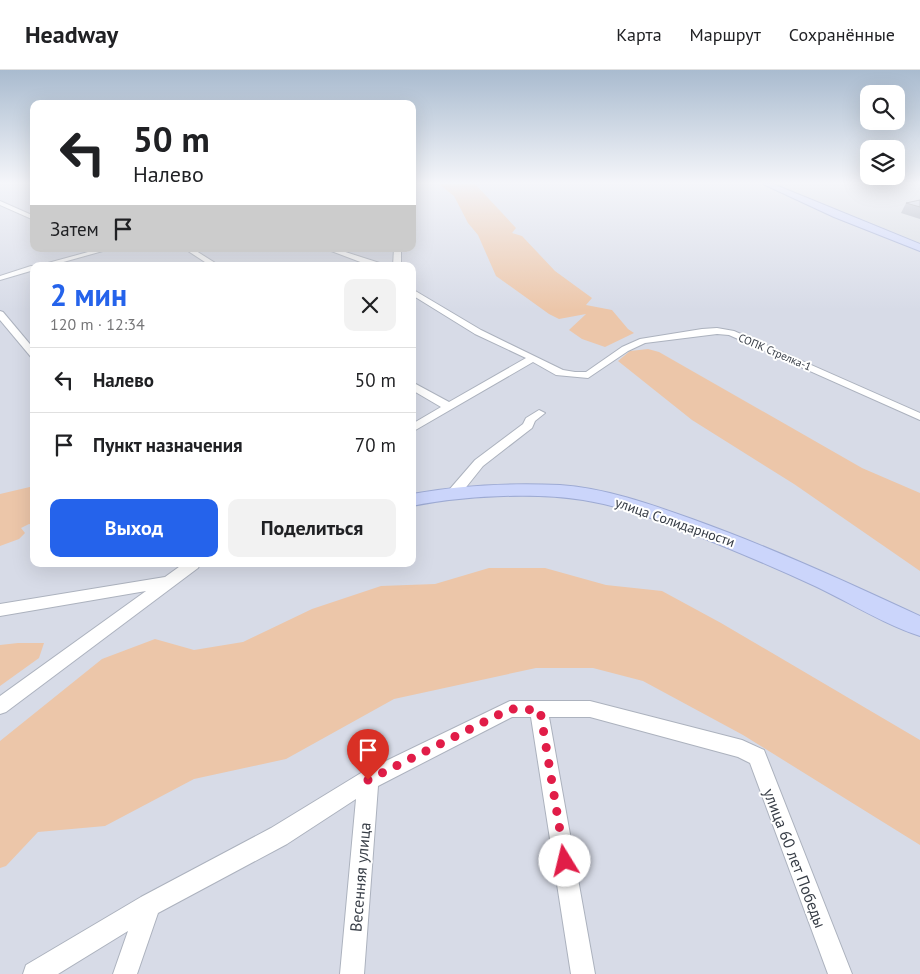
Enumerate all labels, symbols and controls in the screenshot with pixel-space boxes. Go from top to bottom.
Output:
text: Headway [25,19,118,50]
text: Карта [616,23,662,46]
text: Маршрут [690,23,761,46]
text: Сохранённые [789,23,895,46]
map controls [860,85,905,185]
button: search [860,85,905,130]
text: 50 m [133,116,210,162]
icon: left [50,120,115,185]
button: layers [860,140,905,185]
text: Налево [133,160,204,188]
icon: arrive [109,215,137,243]
text: Затем [50,217,99,241]
text: 2 мин [50,275,127,314]
button: close [344,279,396,331]
text: 120 m · 12:34 [50,314,145,334]
street label: СОПК Стрелка-1 [736,330,814,374]
icon: left [50,366,78,394]
text: Налево [93,368,154,392]
text: 50 m [355,368,396,392]
icon: arrive [50,431,78,459]
text: Пункт назначения [93,433,243,457]
text: 70 m [355,433,396,457]
street label: улица Солидарности [613,493,737,551]
button: Выход [50,499,218,557]
button: Поделиться [228,499,396,557]
pin [347,729,389,780]
icon: arrive [354,736,382,764]
street label: улица 60 лет Победы [759,785,831,931]
street label: Весенняя улица [345,821,375,933]
position arrow [538,834,590,886]

